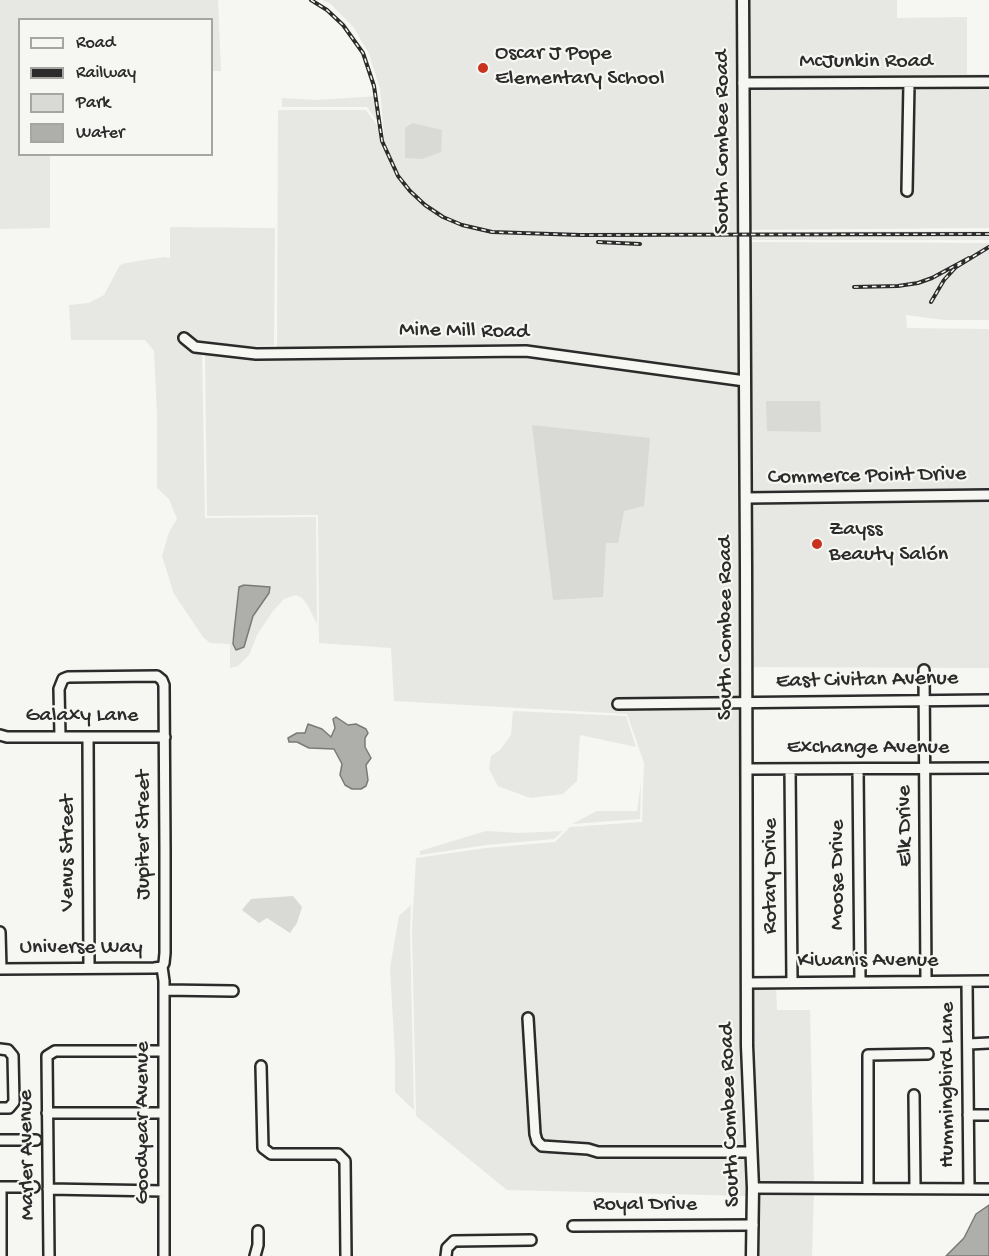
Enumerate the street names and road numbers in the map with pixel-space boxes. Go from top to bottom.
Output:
street label: South Combee Road [711,50,737,234]
street label: McJunkin Road [799,50,933,76]
street label: Mine Mill Road [399,318,529,346]
street label: Commerce Point Drive [767,462,967,492]
street label: South Combee Road [714,536,740,720]
street label: East Civitan Avenue [776,666,958,696]
street label: Galaxy Lane [26,704,138,730]
street label: Exchange Avenue [787,736,949,762]
street label: Jupiter Street [132,770,158,900]
street label: Elk Drive [892,785,920,867]
street label: Venus Street [56,795,82,911]
street label: Rotary Drive [759,818,785,934]
street label: Moose Drive [826,820,852,930]
street label: Universe Way [19,936,143,962]
street label: Kiwanis Avenue [798,949,938,975]
street label: Hummingbird Lane [936,1002,962,1168]
street label: South Combee Road [715,1022,747,1208]
street label: Goodyear Avenue [131,1041,157,1205]
street label: Marler Avenue [14,1089,42,1221]
street label: Royal Drive [593,1193,697,1219]

